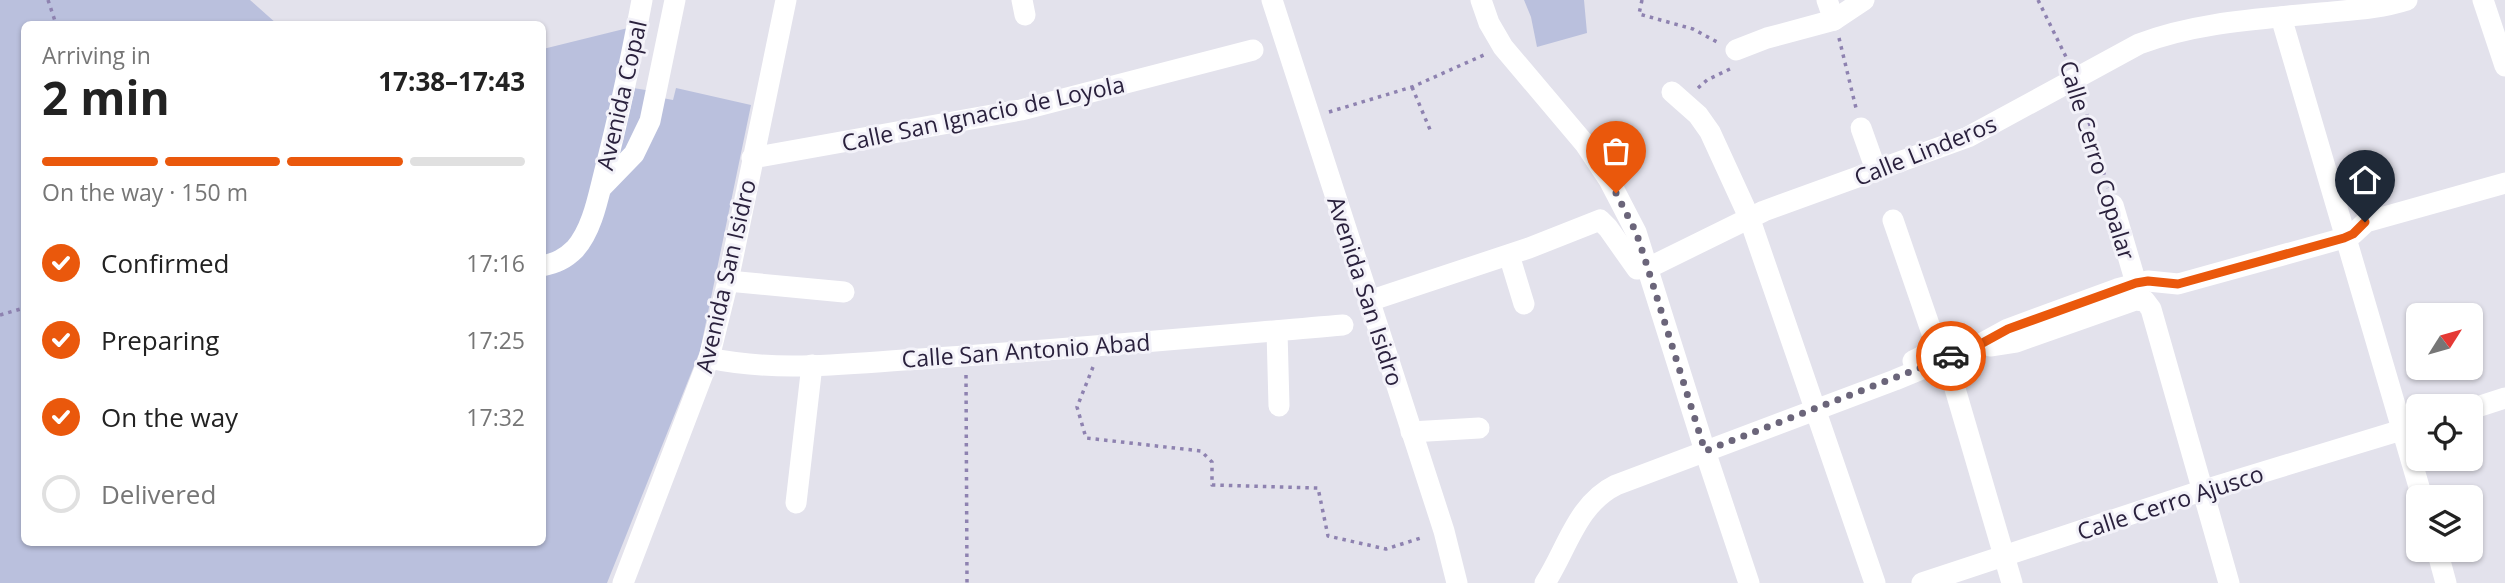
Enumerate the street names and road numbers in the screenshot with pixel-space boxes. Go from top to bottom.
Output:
street label: Avenida Copal [588,17,654,173]
street label: Calle Cerro Copalar [2052,56,2144,264]
street label: Calle San Ignacio de Loyola [839,67,1127,159]
street label: Calle Linderos [1849,107,2001,193]
street label: Avenida San Isidro [687,176,763,376]
street label: Avenida San Isidro [1320,192,1412,390]
street label: Calle San Antonio Abad [901,325,1151,375]
street label: Calle Cerro Ajusco [2073,457,2267,547]

